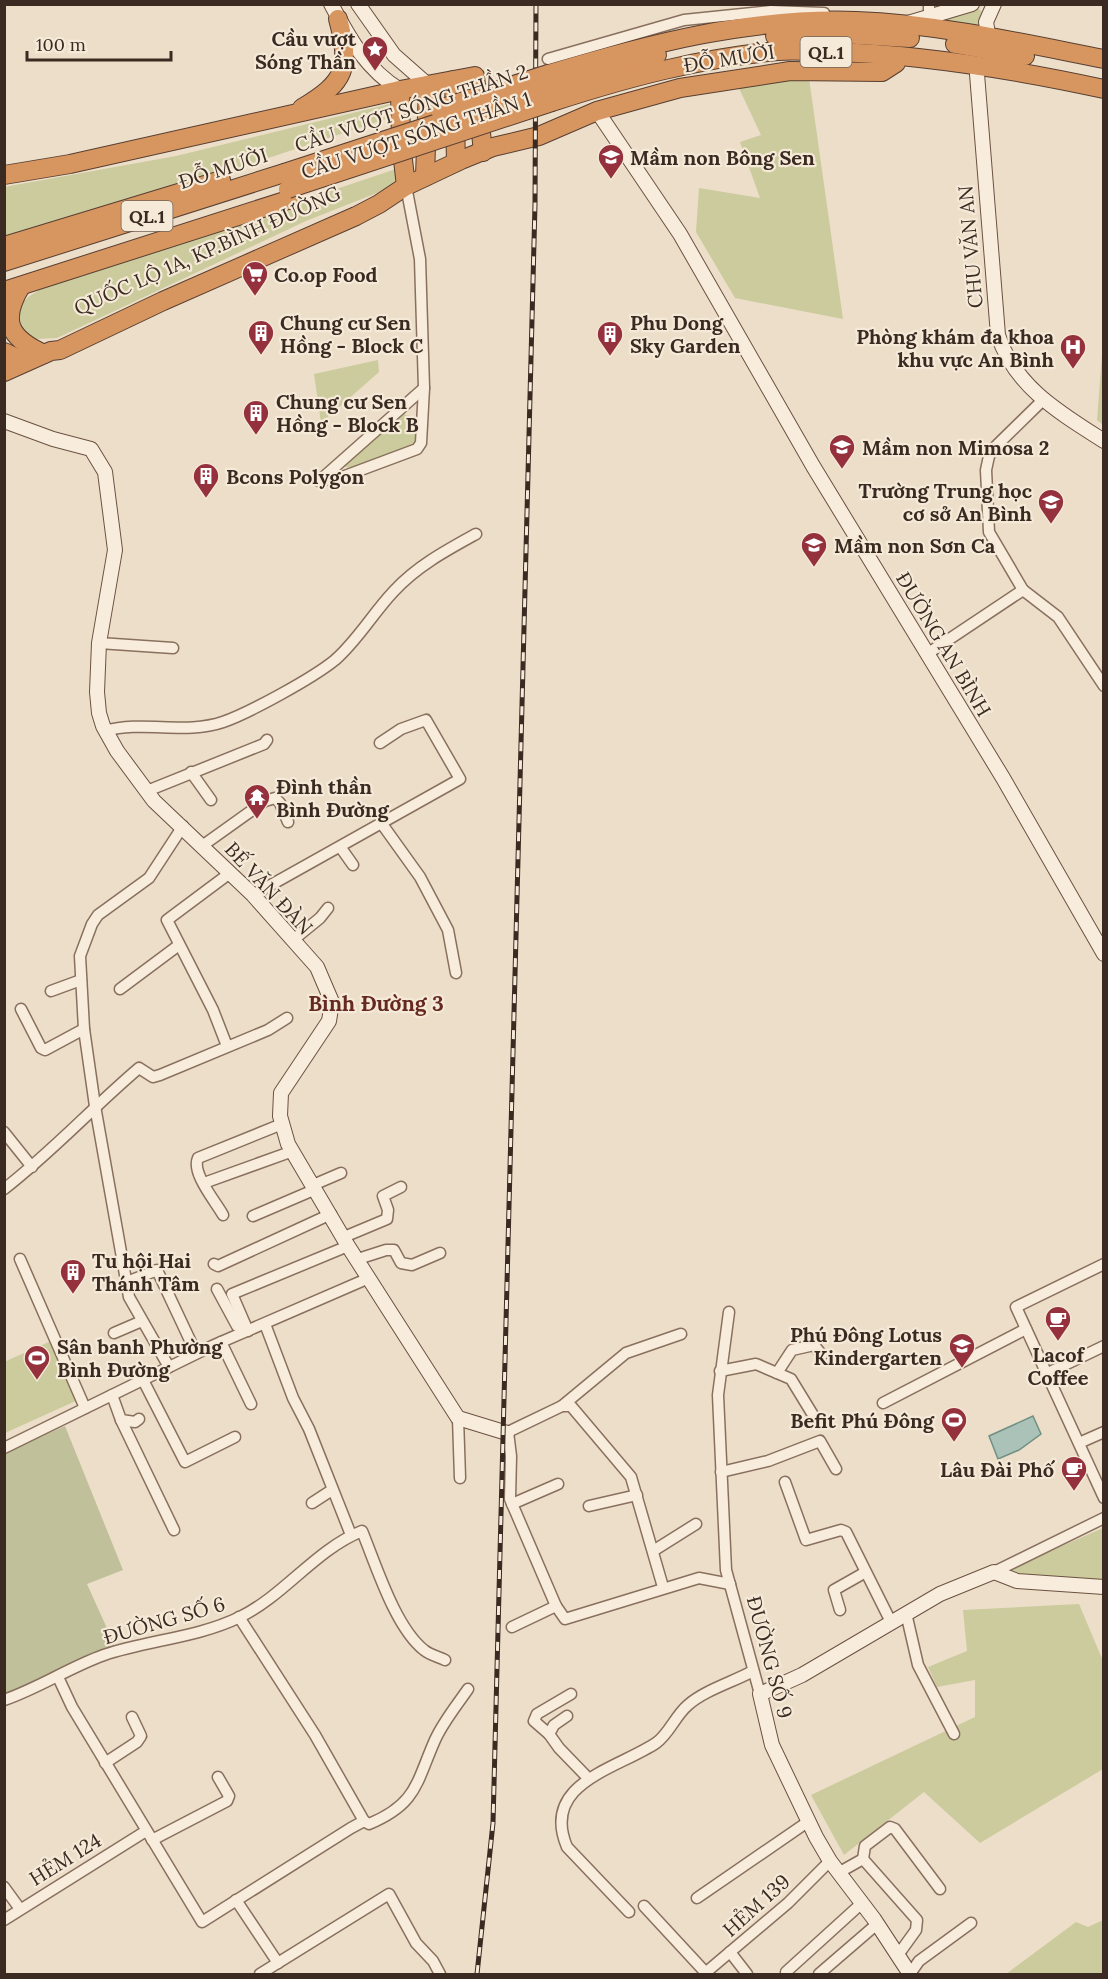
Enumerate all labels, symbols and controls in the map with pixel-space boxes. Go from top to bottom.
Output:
scale bar [27,24,171,62]
place label: Cầu vượt Sóng Thần [255,26,357,74]
text: 100 m [36,33,86,56]
place icon: Cầu vượt Sóng Thần [360,34,390,72]
road number: QL.1 [800,37,852,67]
street label: ĐỖ MƯỜI [682,38,776,78]
street label: CẦU VƯỢT SÓNG THẦN 2 [291,58,531,158]
street label: CẦU VƯỢT SÓNG THẦN 1 [298,85,534,184]
street label: ĐỖ MƯỜI [175,142,271,194]
school or university icon: Mầm non Bông Sen [596,142,626,180]
place label: Mầm non Bông Sen [630,145,815,170]
street label: QUỐC LỘ 1A, KP.BÌNH ĐƯỜNG [70,180,344,320]
street label: CHU VĂN AN [952,185,988,309]
road number: QL.1 [122,201,172,231]
supermarket icon: Co.op Food [240,259,270,297]
place label: Co.op Food [274,262,378,287]
place label: Chung cư Sen Hồng - Block C [280,310,423,358]
place label: Phu Dong Sky Garden [630,310,741,358]
building icon: Chung cư Sen Hồng - Block C [246,318,276,356]
building icon: Phu Dong Sky Garden [595,319,625,357]
place label: Phòng khám đa khoa khu vực An Bình [856,324,1055,372]
hospital icon: Phòng khám đa khoa khu vực An Bình [1058,332,1088,370]
place label: Chung cư Sen Hồng - Block B [276,389,419,437]
building icon: Chung cư Sen Hồng - Block B [241,398,271,436]
school or university icon: Mầm non Mimosa 2 [827,432,857,470]
place label: Mầm non Mimosa 2 [862,435,1049,460]
building icon: Bcons Polygon [191,461,221,499]
place label: Bcons Polygon [226,464,365,489]
place label: Trường Trung học cơ sở An Bình [859,478,1033,526]
school or university icon: Trường Trung học cơ sở An Bình [1036,487,1066,525]
school or university icon: Mầm non Sơn Ca [799,530,829,568]
place label: Mầm non Sơn Ca [834,533,996,558]
street label: ĐƯỜNG AN BÌNH [891,567,997,721]
place label: Đình thần Bình Đường [276,774,390,822]
temple icon: Đình thần Bình Đường [242,782,272,820]
street label: BẾ VĂN ĐÀN [220,836,319,940]
district label: Bình Đường 3 [308,990,444,1017]
place label: Tu hội Hai Thánh Tâm [92,1248,200,1296]
building icon: Tu hội Hai Thánh Tâm [58,1257,88,1295]
cafe icon: Lacof Coffee [1043,1304,1073,1342]
place label: Phú Đông Lotus Kindergarten [790,1322,942,1370]
school or university icon: Phú Đông Lotus Kindergarten [947,1331,977,1369]
place label: Sân banh Phường Bình Đường [57,1334,223,1382]
place label: Lacof Coffee [1027,1342,1089,1390]
sports icon: Sân banh Phường Bình Đường [22,1343,52,1381]
sports icon: Befit Phú Đông [939,1405,969,1443]
place label: Befit Phú Đông [790,1408,935,1433]
cafe icon: Lâu Đài Phố [1059,1454,1089,1492]
place label: Lâu Đài Phố [940,1457,1056,1482]
street label: ĐƯỜNG SỐ 6 [100,1591,228,1649]
street label: ĐƯỜNG SỐ 9 [742,1593,798,1721]
street label: HẺM 124 [24,1827,106,1891]
street label: HẺM 139 [717,1868,795,1942]

